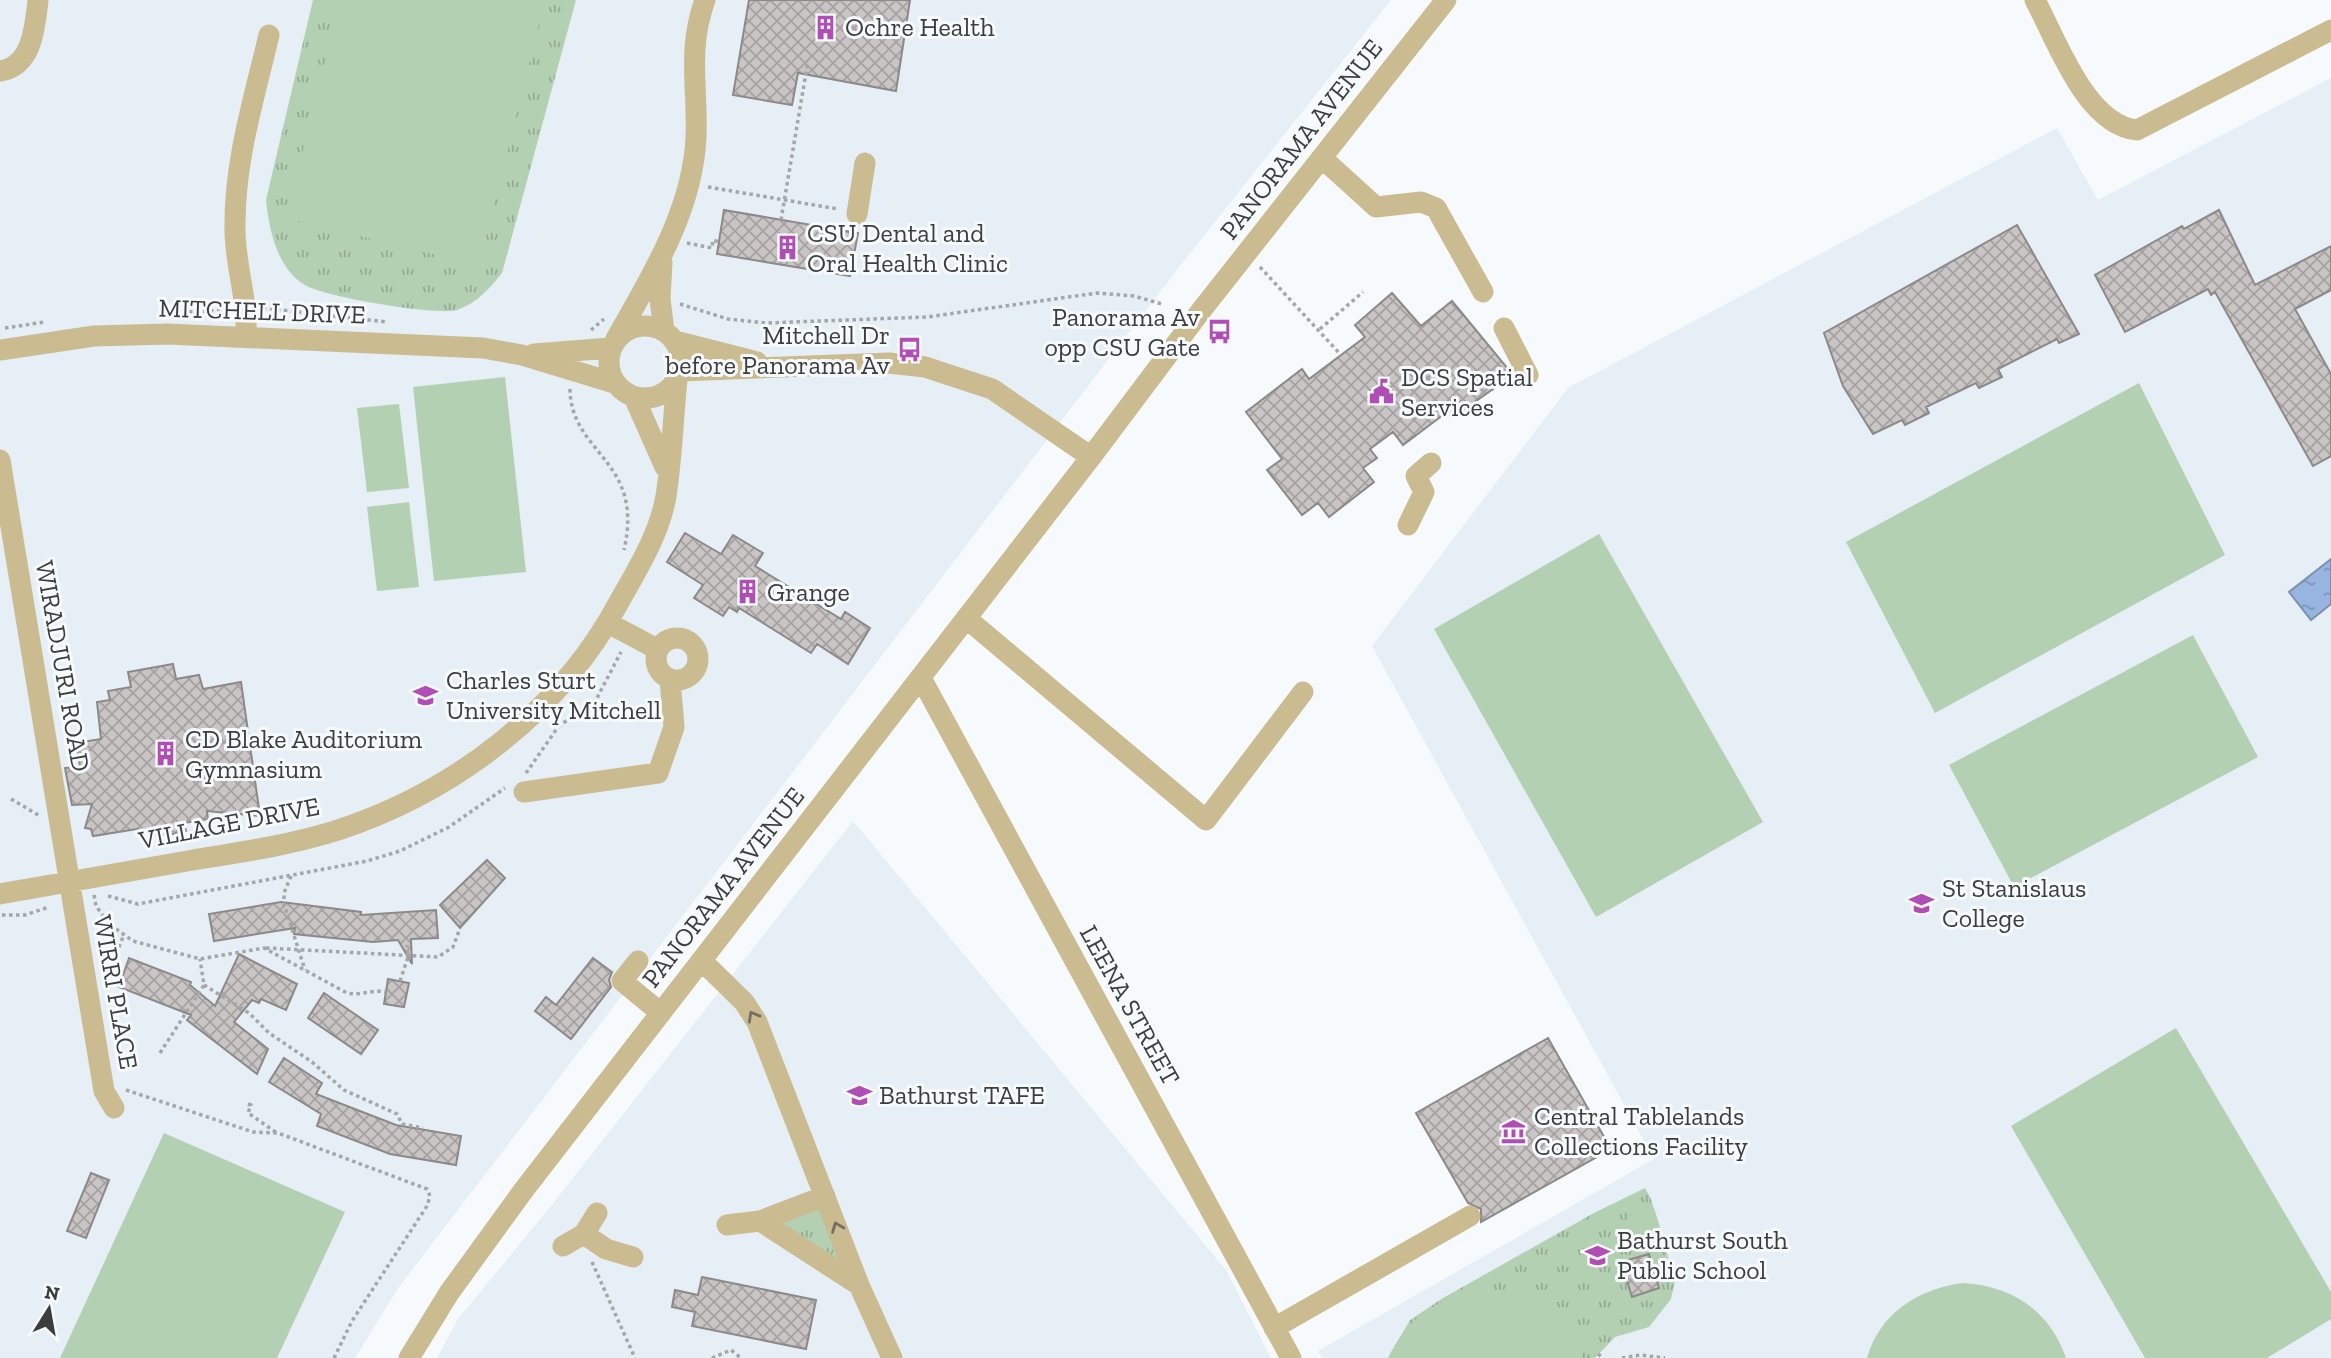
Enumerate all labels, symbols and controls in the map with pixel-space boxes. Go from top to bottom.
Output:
place label: Ochre Health [845,11,995,43]
building icon: Ochre Health [811,13,839,41]
street label: PANORAMA AVENUE [1213,33,1389,245]
place label: CSU Dental and Oral Health Clinic [807,217,1008,279]
building icon: CSU Dental and Oral Health Clinic [773,234,801,262]
street label: MITCHELL DRIVE [158,291,366,331]
place label: Panorama Av opp CSU Gate [1045,301,1200,363]
bus stop icon: Panorama Av opp CSU Gate [1206,318,1234,346]
place label: Mitchell Dr before Panorama Av [664,319,890,381]
bus stop icon: Mitchell Dr before Panorama Av [896,336,924,364]
place label: DCS Spatial Services [1401,361,1533,423]
public building icon: DCS Spatial Services [1367,378,1395,406]
street label: WIRADJURI ROAD [29,558,97,774]
place label: Grange [767,576,850,608]
building icon: Grange [733,578,761,606]
place label: Charles Sturt University Mitchell [446,664,661,726]
school or university icon: Charles Sturt University Mitchell [412,681,440,709]
place label: CD Blake Auditorium Gymnasium [185,723,423,785]
building icon: CD Blake Auditorium Gymnasium [151,740,179,768]
street label: PANORAMA AVENUE [635,781,811,993]
street label: VILLAGE DRIVE [135,790,322,856]
place label: St Stanislaus College [1942,872,2086,934]
school or university icon: St Stanislaus College [1908,889,1936,917]
street label: WIRRI PLACE [87,912,145,1072]
street label: LEENA STREET [1073,919,1187,1091]
one-way arrow [748,1011,761,1024]
place label: Bathurst TAFE [879,1079,1045,1111]
school or university icon: Bathurst TAFE [845,1081,873,1109]
place label: Central Tablelands Collections Facility [1534,1100,1749,1162]
museum icon: Central Tablelands Collections Facility [1500,1117,1528,1145]
one-way arrow [831,1222,845,1234]
place label: Bathurst South Public School [1617,1224,1788,1286]
school or university icon: Bathurst South Public School [1583,1241,1611,1269]
north arrow [14,1274,84,1344]
text: N [43,1280,61,1305]

